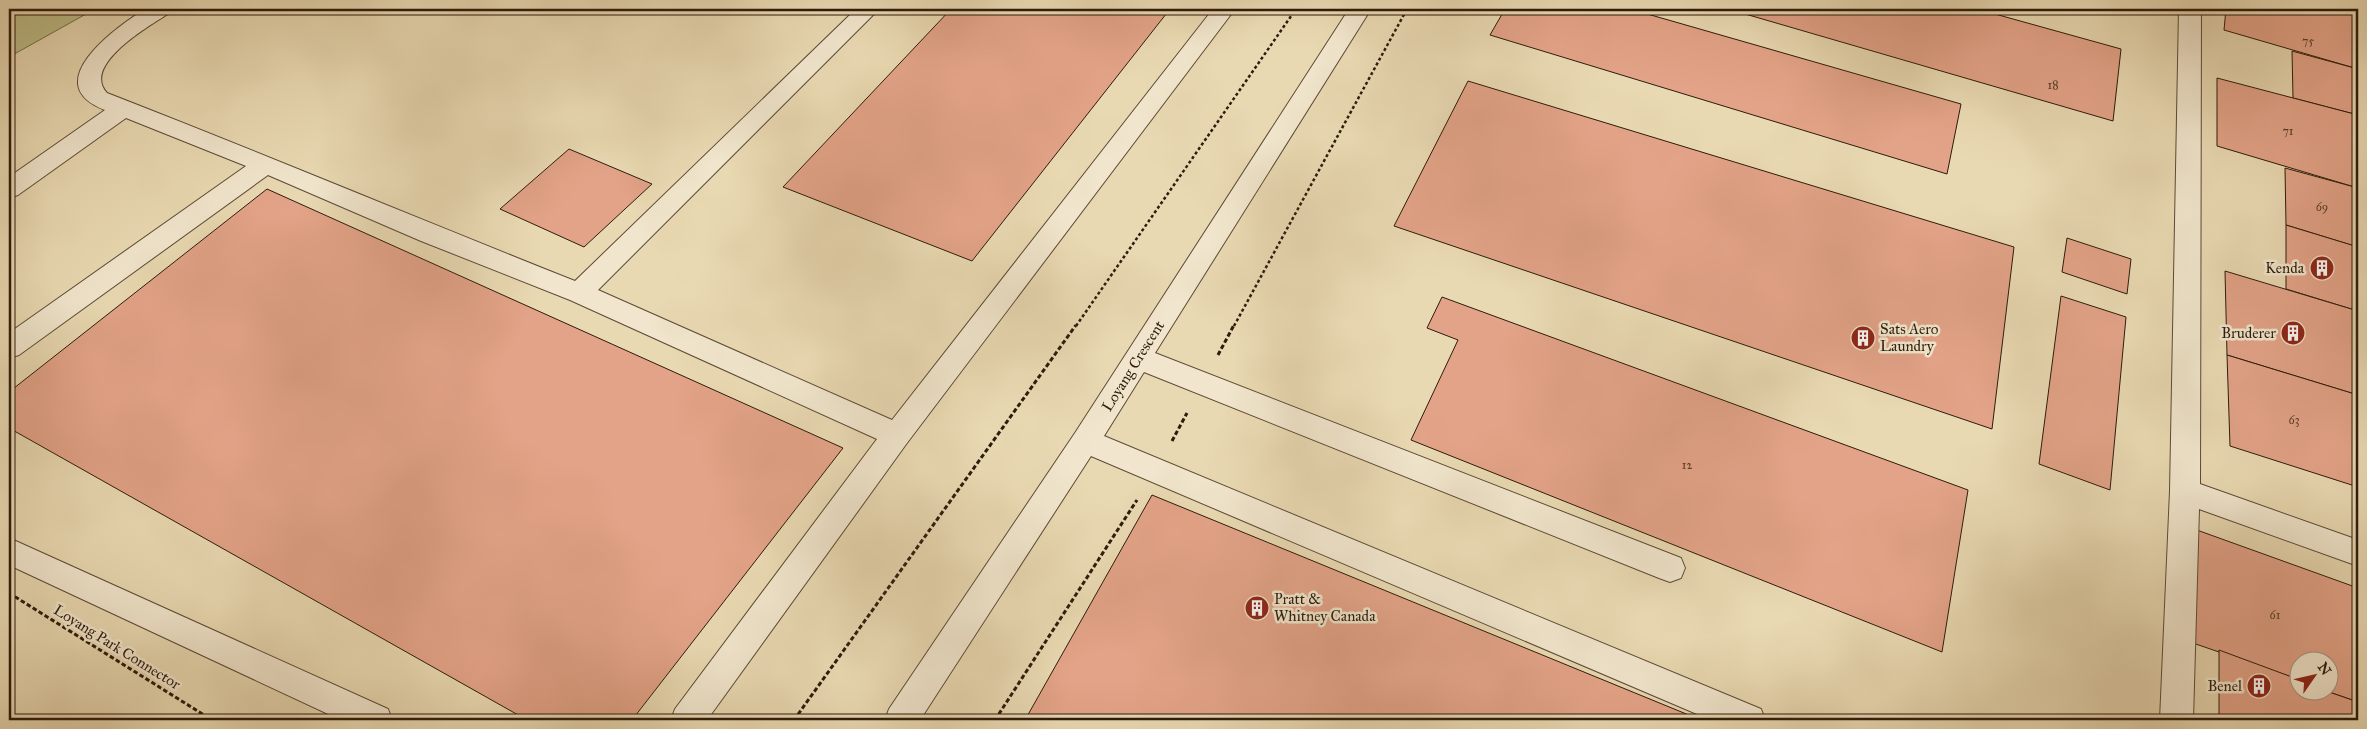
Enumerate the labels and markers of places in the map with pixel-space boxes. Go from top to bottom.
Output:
building icon: Kenda [2309,255,2335,281]
place label: Kenda [2265,259,2305,277]
place label: Sats Aero Laundry [1880,320,1939,355]
building icon: Bruderer [2280,320,2306,346]
place label: Bruderer [2221,324,2276,342]
building icon: Sats Aero Laundry [1850,325,1876,351]
place label: Pratt & Whitney Canada [1274,590,1376,625]
building icon: Pratt & Whitney Canada [1244,595,1270,621]
building icon: Benel [2246,673,2272,699]
place label: Benel [2207,677,2243,695]

